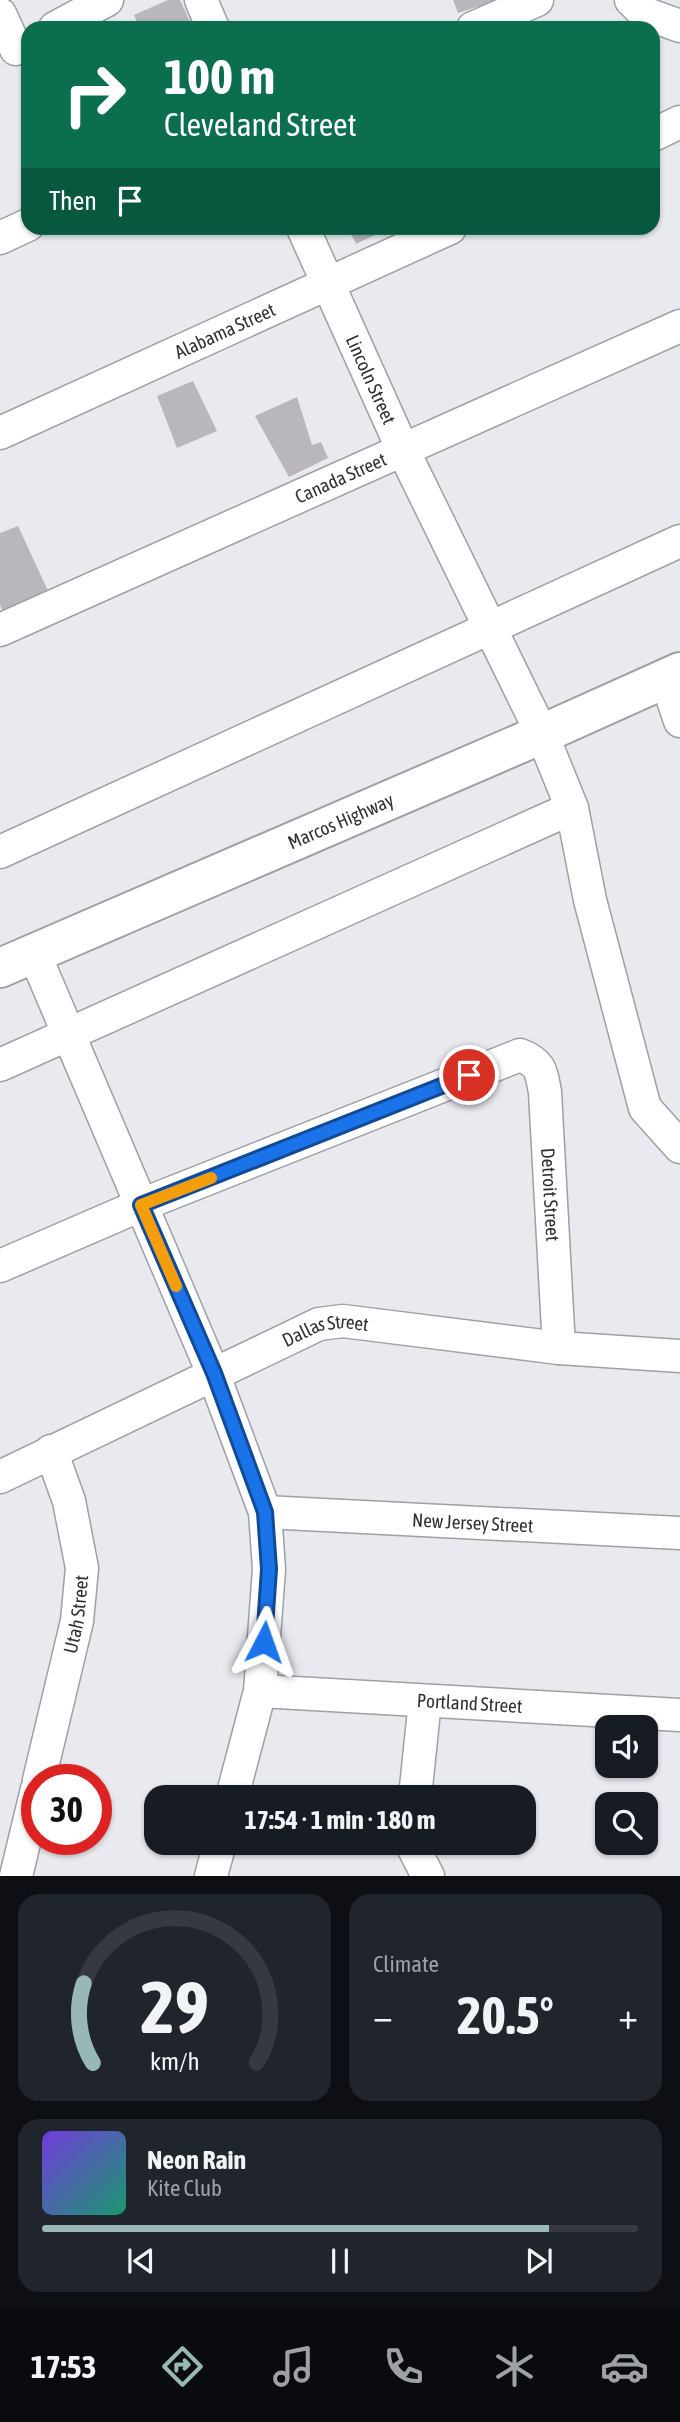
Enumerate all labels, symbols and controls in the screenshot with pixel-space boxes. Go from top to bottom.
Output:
text: 100 m [164,48,275,104]
icon: right [49,49,140,140]
text: Cleveland Street [164,106,357,143]
icon: arrive [111,182,149,220]
text: Then [49,186,97,216]
street label: Alabama Street [171,298,278,363]
street label: Lincoln Street [341,331,401,427]
street label: Canada Street [291,448,390,508]
street label: Marcos Highway [284,788,397,853]
pin [439,1045,499,1105]
icon: arrive [450,1056,488,1094]
street label: Detroit Street [537,1147,564,1242]
street label: Dallas Street [279,1310,370,1351]
street label: New Jersey Street [412,1508,534,1537]
street label: Utah Street [59,1574,92,1656]
position arrow [227,1605,301,1679]
street label: Portland Street [416,1689,523,1717]
map controls [595,1715,658,1855]
button: sound [595,1715,658,1778]
speed limit sign: 30 [21,1764,112,1855]
button: search [595,1792,658,1855]
text: 17:54 · 1 min · 180 m [245,1805,435,1835]
text: Climate [373,1951,439,1977]
text: 29 [140,1966,209,2049]
text: 20.5° [457,1985,554,2045]
text: − [373,1994,393,2037]
text: + [618,1994,638,2037]
text: km/h [150,2047,199,2075]
text: Neon Rain [147,2145,246,2175]
text: Kite Club [147,2175,222,2201]
icon: previous [122,2242,160,2280]
icon: pause [321,2242,359,2280]
icon: next [520,2242,558,2280]
icon: directions [158,2342,207,2391]
icon: music [269,2342,318,2391]
icon: phone [379,2342,428,2391]
icon: climate [490,2342,539,2391]
icon: car [600,2342,649,2391]
text: 17:53 [31,2348,97,2385]

